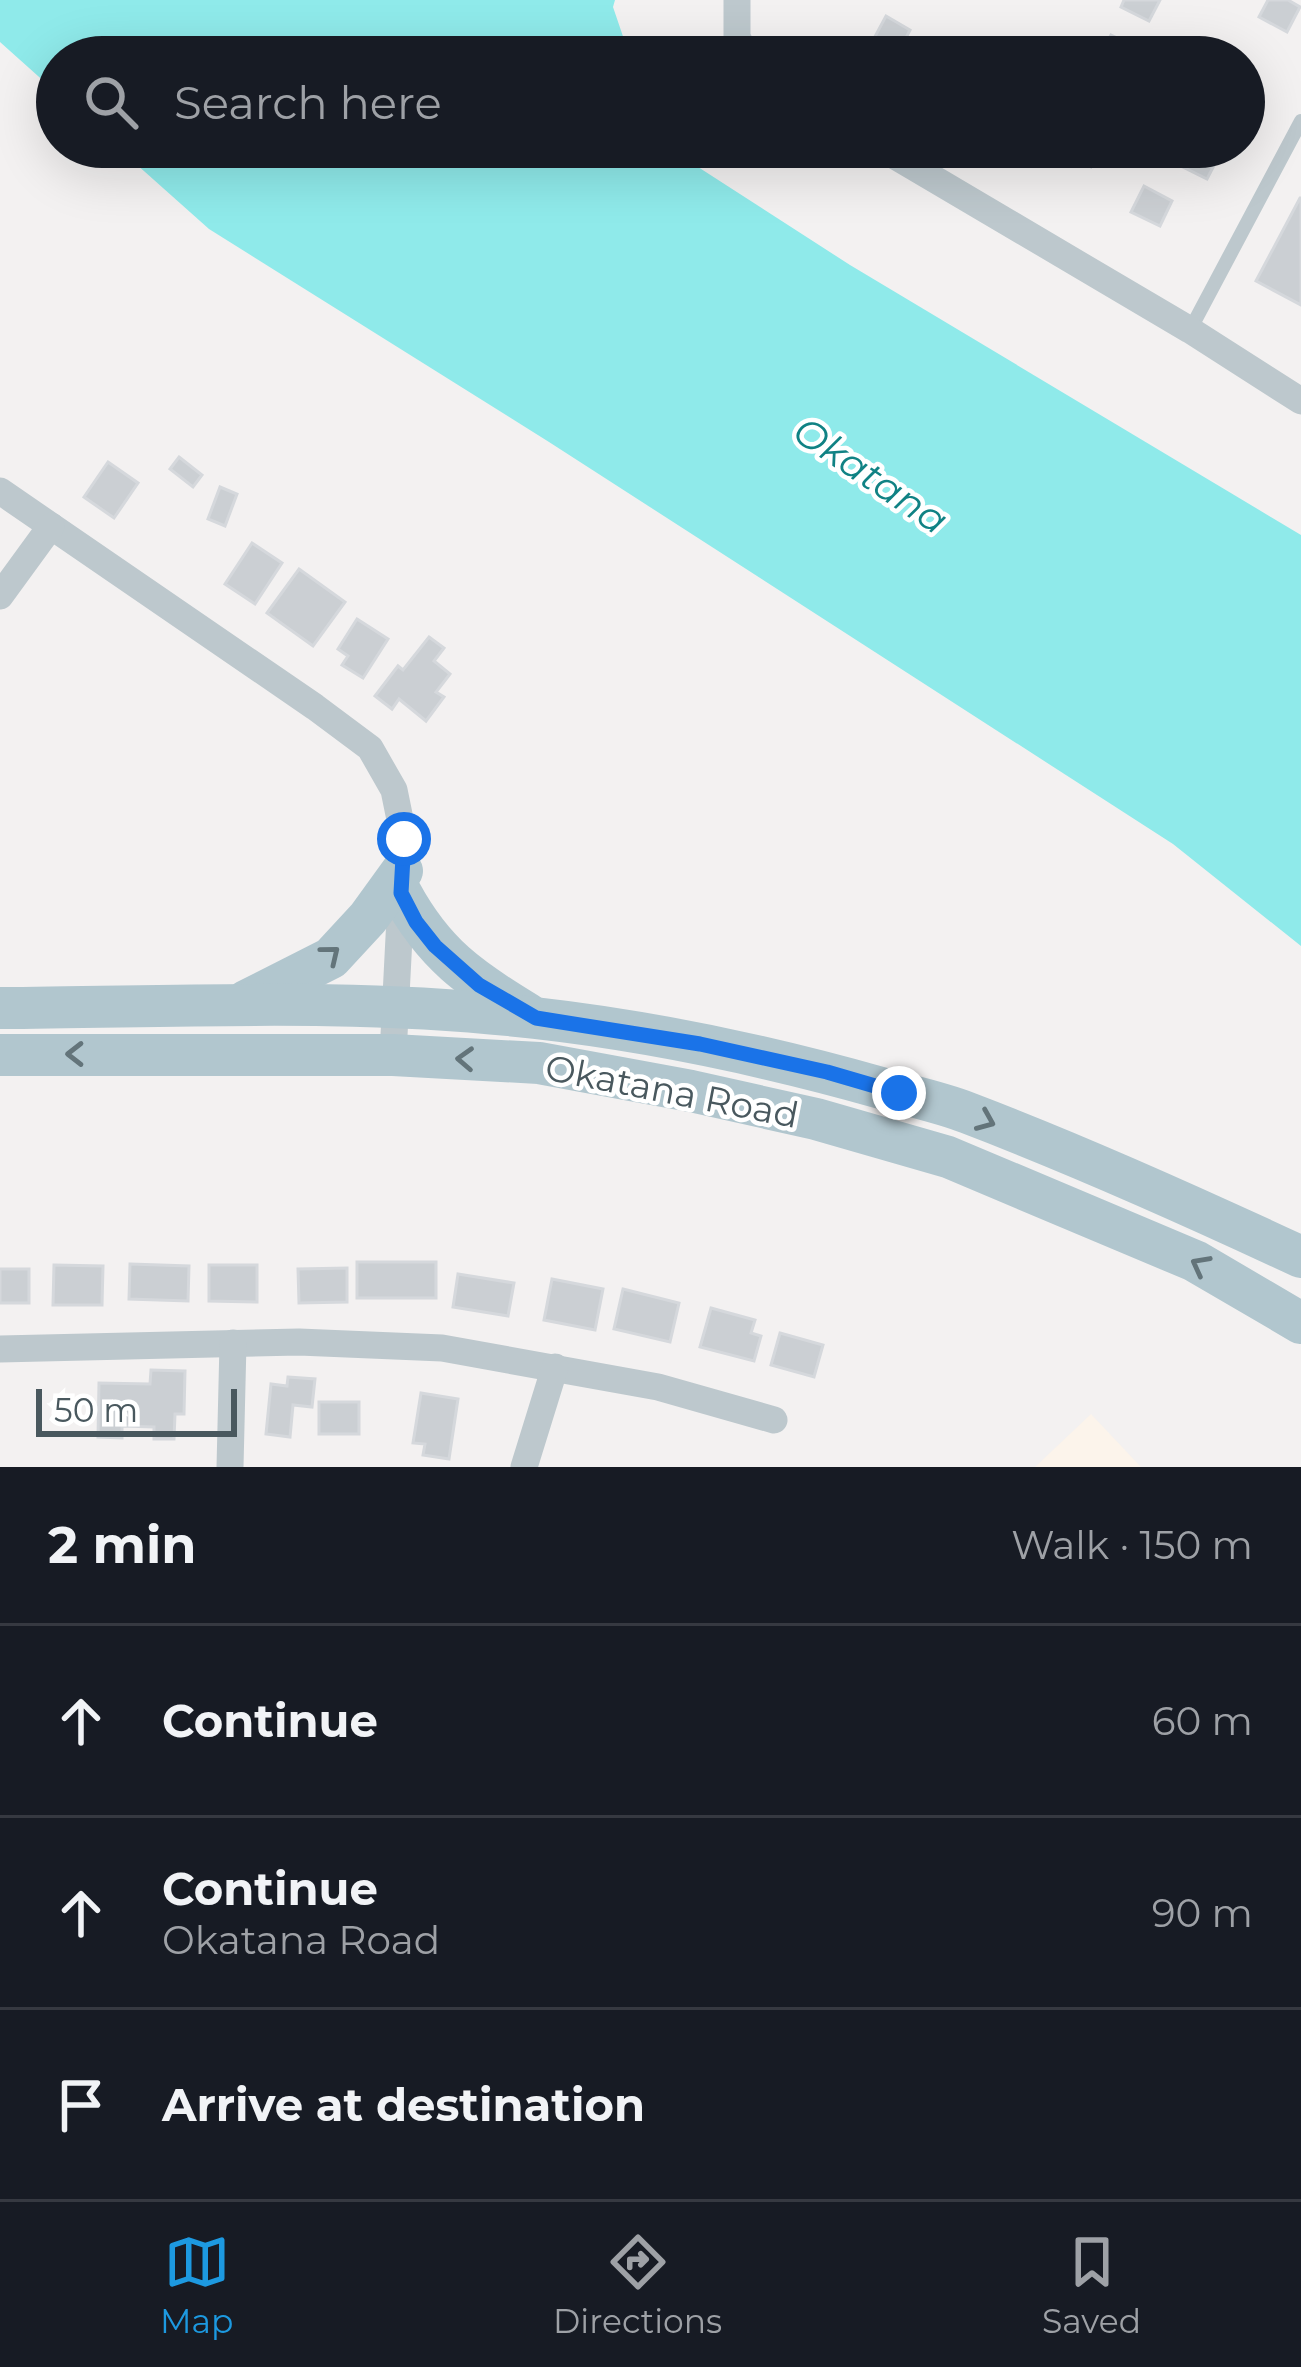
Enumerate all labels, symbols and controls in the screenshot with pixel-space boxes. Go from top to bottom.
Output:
search box [36,36,1265,168]
icon: search [78,69,144,135]
text: Search here [174,75,442,130]
water label: Okatana [785,406,957,544]
route start [377,812,431,866]
one-way arrow [317,947,339,968]
one-way arrow [65,1041,83,1067]
street label: Okatana Road [542,1045,802,1137]
one-way arrow [455,1046,474,1072]
route end [872,1066,926,1120]
one-way arrow [974,1107,995,1131]
one-way arrow [1191,1256,1212,1279]
scale bar [36,1383,237,1436]
text: 50 m [54,1390,138,1430]
text: 2 min [48,1514,197,1576]
text: Walk · 150 m [1011,1521,1253,1569]
icon: ahead [48,1688,114,1754]
text: Continue [162,1693,378,1748]
text: 60 m [1152,1697,1253,1745]
text: Continue [162,1861,378,1916]
icon: ahead [48,1880,114,1946]
text: 90 m [1152,1889,1253,1937]
text: Okatana Road [162,1916,440,1964]
icon: arrive [48,2072,114,2138]
text: Arrive at destination [162,2077,645,2132]
tab: Map [160,2229,233,2341]
tab: Directions [553,2229,722,2341]
tab: Saved [1042,2229,1141,2341]

